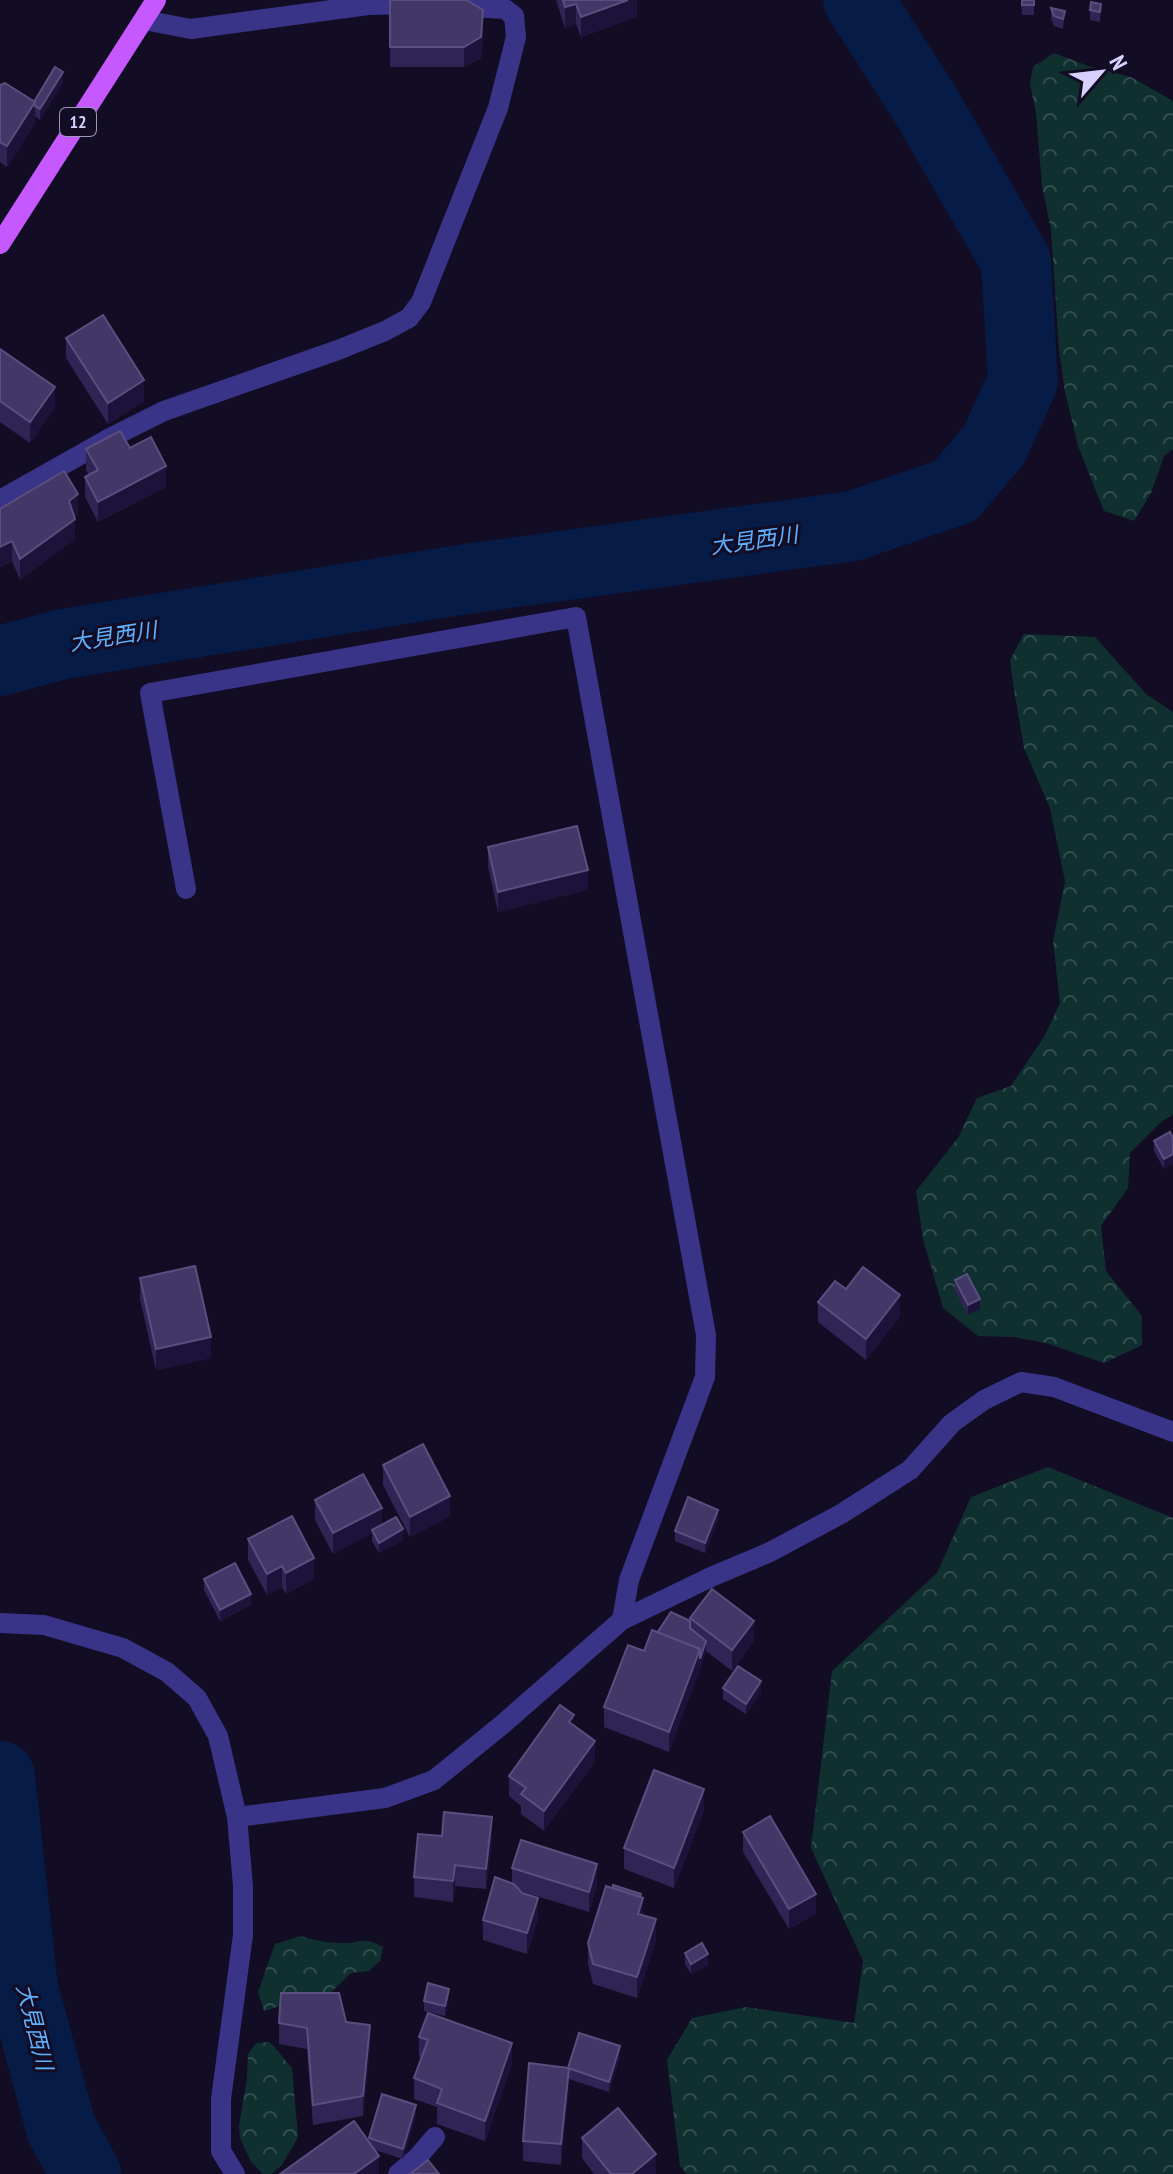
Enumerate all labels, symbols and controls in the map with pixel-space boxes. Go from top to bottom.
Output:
north arrow [1061,32,1141,112]
text: N [1104,51,1134,74]
road number: 12 [60,108,96,136]
water label: 大見西川 [708,520,801,560]
water label: 大見西川 [67,615,161,657]
water label: 大見西川 [11,1981,60,2075]

